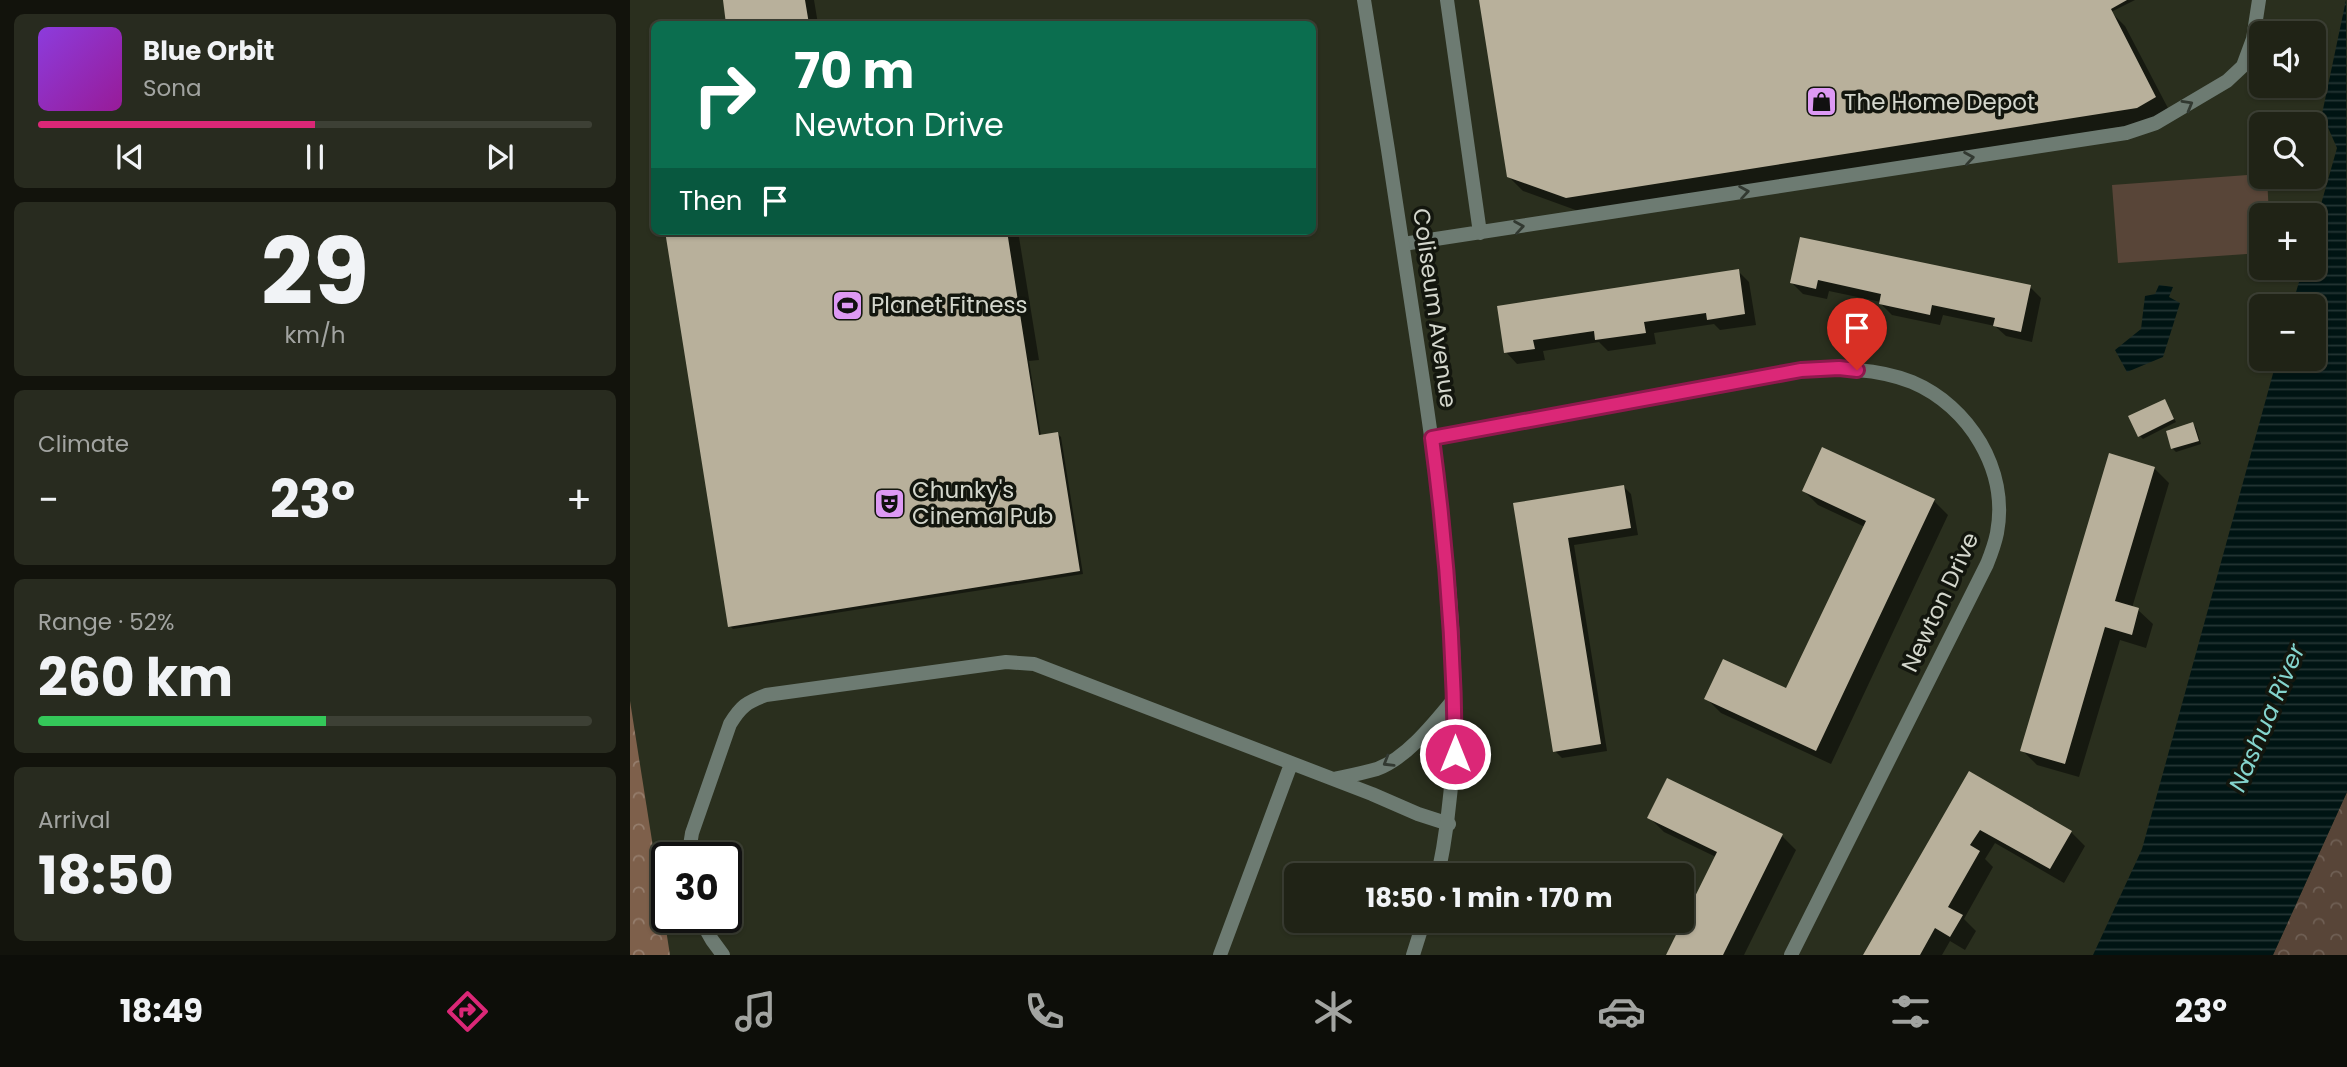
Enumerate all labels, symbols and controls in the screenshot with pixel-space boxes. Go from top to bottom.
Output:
map controls [2249,21,2326,371]
button: sound [2249,21,2326,98]
text: Blue Orbit [143,33,274,69]
text: 70 m [794,37,914,105]
icon: right [679,49,770,140]
text: Sona [143,72,202,104]
shop icon: The Home Depot [1804,85,1838,119]
place label: The Home Depot [1844,86,2035,118]
one-way arrow [2180,100,2193,113]
text: Newton Drive [794,102,1004,147]
button: search [2249,112,2326,189]
icon: previous [111,138,149,176]
icon: pause [296,138,334,176]
icon: next [481,138,519,176]
one-way arrow [1963,150,1975,165]
icon: arrive [756,182,794,220]
text: Then [679,183,742,219]
one-way arrow [1738,185,1750,200]
button: + [2249,203,2326,280]
street label: Coliseum Avenue [1405,206,1465,410]
text: 29 [261,208,369,336]
one-way arrow [1513,220,1525,235]
sports icon: Planet Fitness [831,288,865,322]
place label: Planet Fitness [871,289,1028,321]
button: − [2249,294,2326,371]
pin [1827,298,1887,370]
icon: arrive [1838,309,1876,347]
text: km/h [284,319,346,351]
text: Climate [38,428,129,460]
text: 23° [270,463,355,536]
text: − [38,473,59,526]
text: + [566,473,592,526]
place label: Chunky's Cinema Pub [912,474,1053,532]
theatre icon: Chunky's Cinema Pub [872,486,906,520]
street label: Newton Drive [1894,527,1986,677]
text: Range · 52% [38,606,174,638]
water label: Nashua River [2221,638,2313,797]
text: 260 km [38,641,233,714]
position arrow [1418,717,1492,791]
one-way arrow [1382,754,1395,767]
text: Arrival [38,804,110,836]
text: 18:50 [38,839,174,912]
speed limit sign: 30 [651,842,742,933]
text: 18:50 · 1 min · 170 m [1365,880,1613,916]
icon: directions [443,987,492,1036]
icon: music [731,987,780,1036]
icon: phone [1020,987,1069,1036]
icon: climate [1309,987,1358,1036]
icon: car [1597,987,1646,1036]
icon: filters [1886,987,1935,1036]
text: 18:49 [120,988,203,1033]
text: 23° [2175,988,2227,1033]

